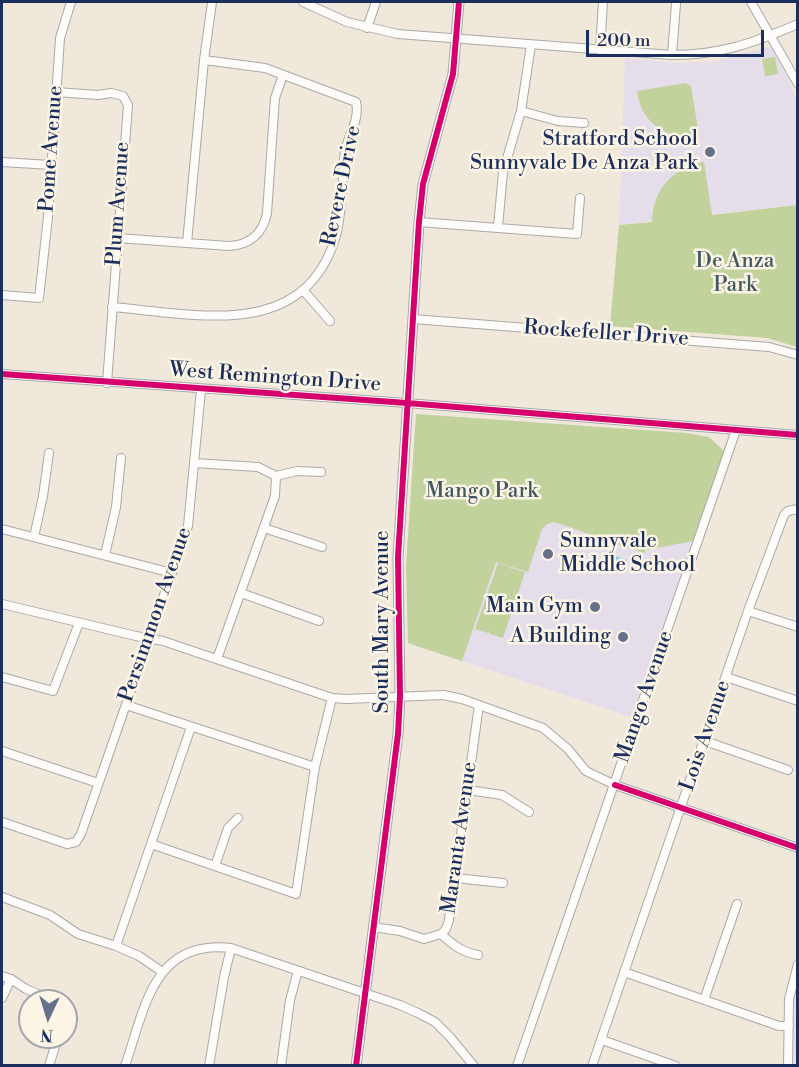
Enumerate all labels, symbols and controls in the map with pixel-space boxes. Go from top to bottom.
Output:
scale bar [589,18,768,56]
text: 200 m [597,29,651,52]
street label: Pome Avenue [35,85,69,213]
street label: Revere Drive [317,123,367,249]
place label: Stratford School Sunnyvale De Anza Park [470,127,698,177]
street label: Plum Avenue [102,141,136,267]
marker: Stratford School Sunnyvale De Anza Park [703,145,717,159]
park label: De Anza Park [696,249,774,299]
street label: Rockefeller Drive [522,316,690,352]
street label: West Remington Drive [168,358,382,398]
park label: Mango Park [426,479,538,505]
street label: Persimmon Avenue [114,524,198,706]
place label: Sunnyvale Middle School [560,529,695,579]
street label: South Mary Avenue [370,530,396,714]
marker: Sunnyvale Middle School [541,547,555,561]
place label: Main Gym [486,594,583,620]
marker: Main Gym [588,600,602,614]
place label: A Building [510,624,611,650]
street label: Mango Avenue [611,628,679,766]
marker: A Building [616,630,630,644]
street label: Lois Avenue [675,677,737,795]
street label: Maranta Avenue [437,760,483,916]
north arrow [18,989,78,1049]
text: N [40,1025,54,1045]

